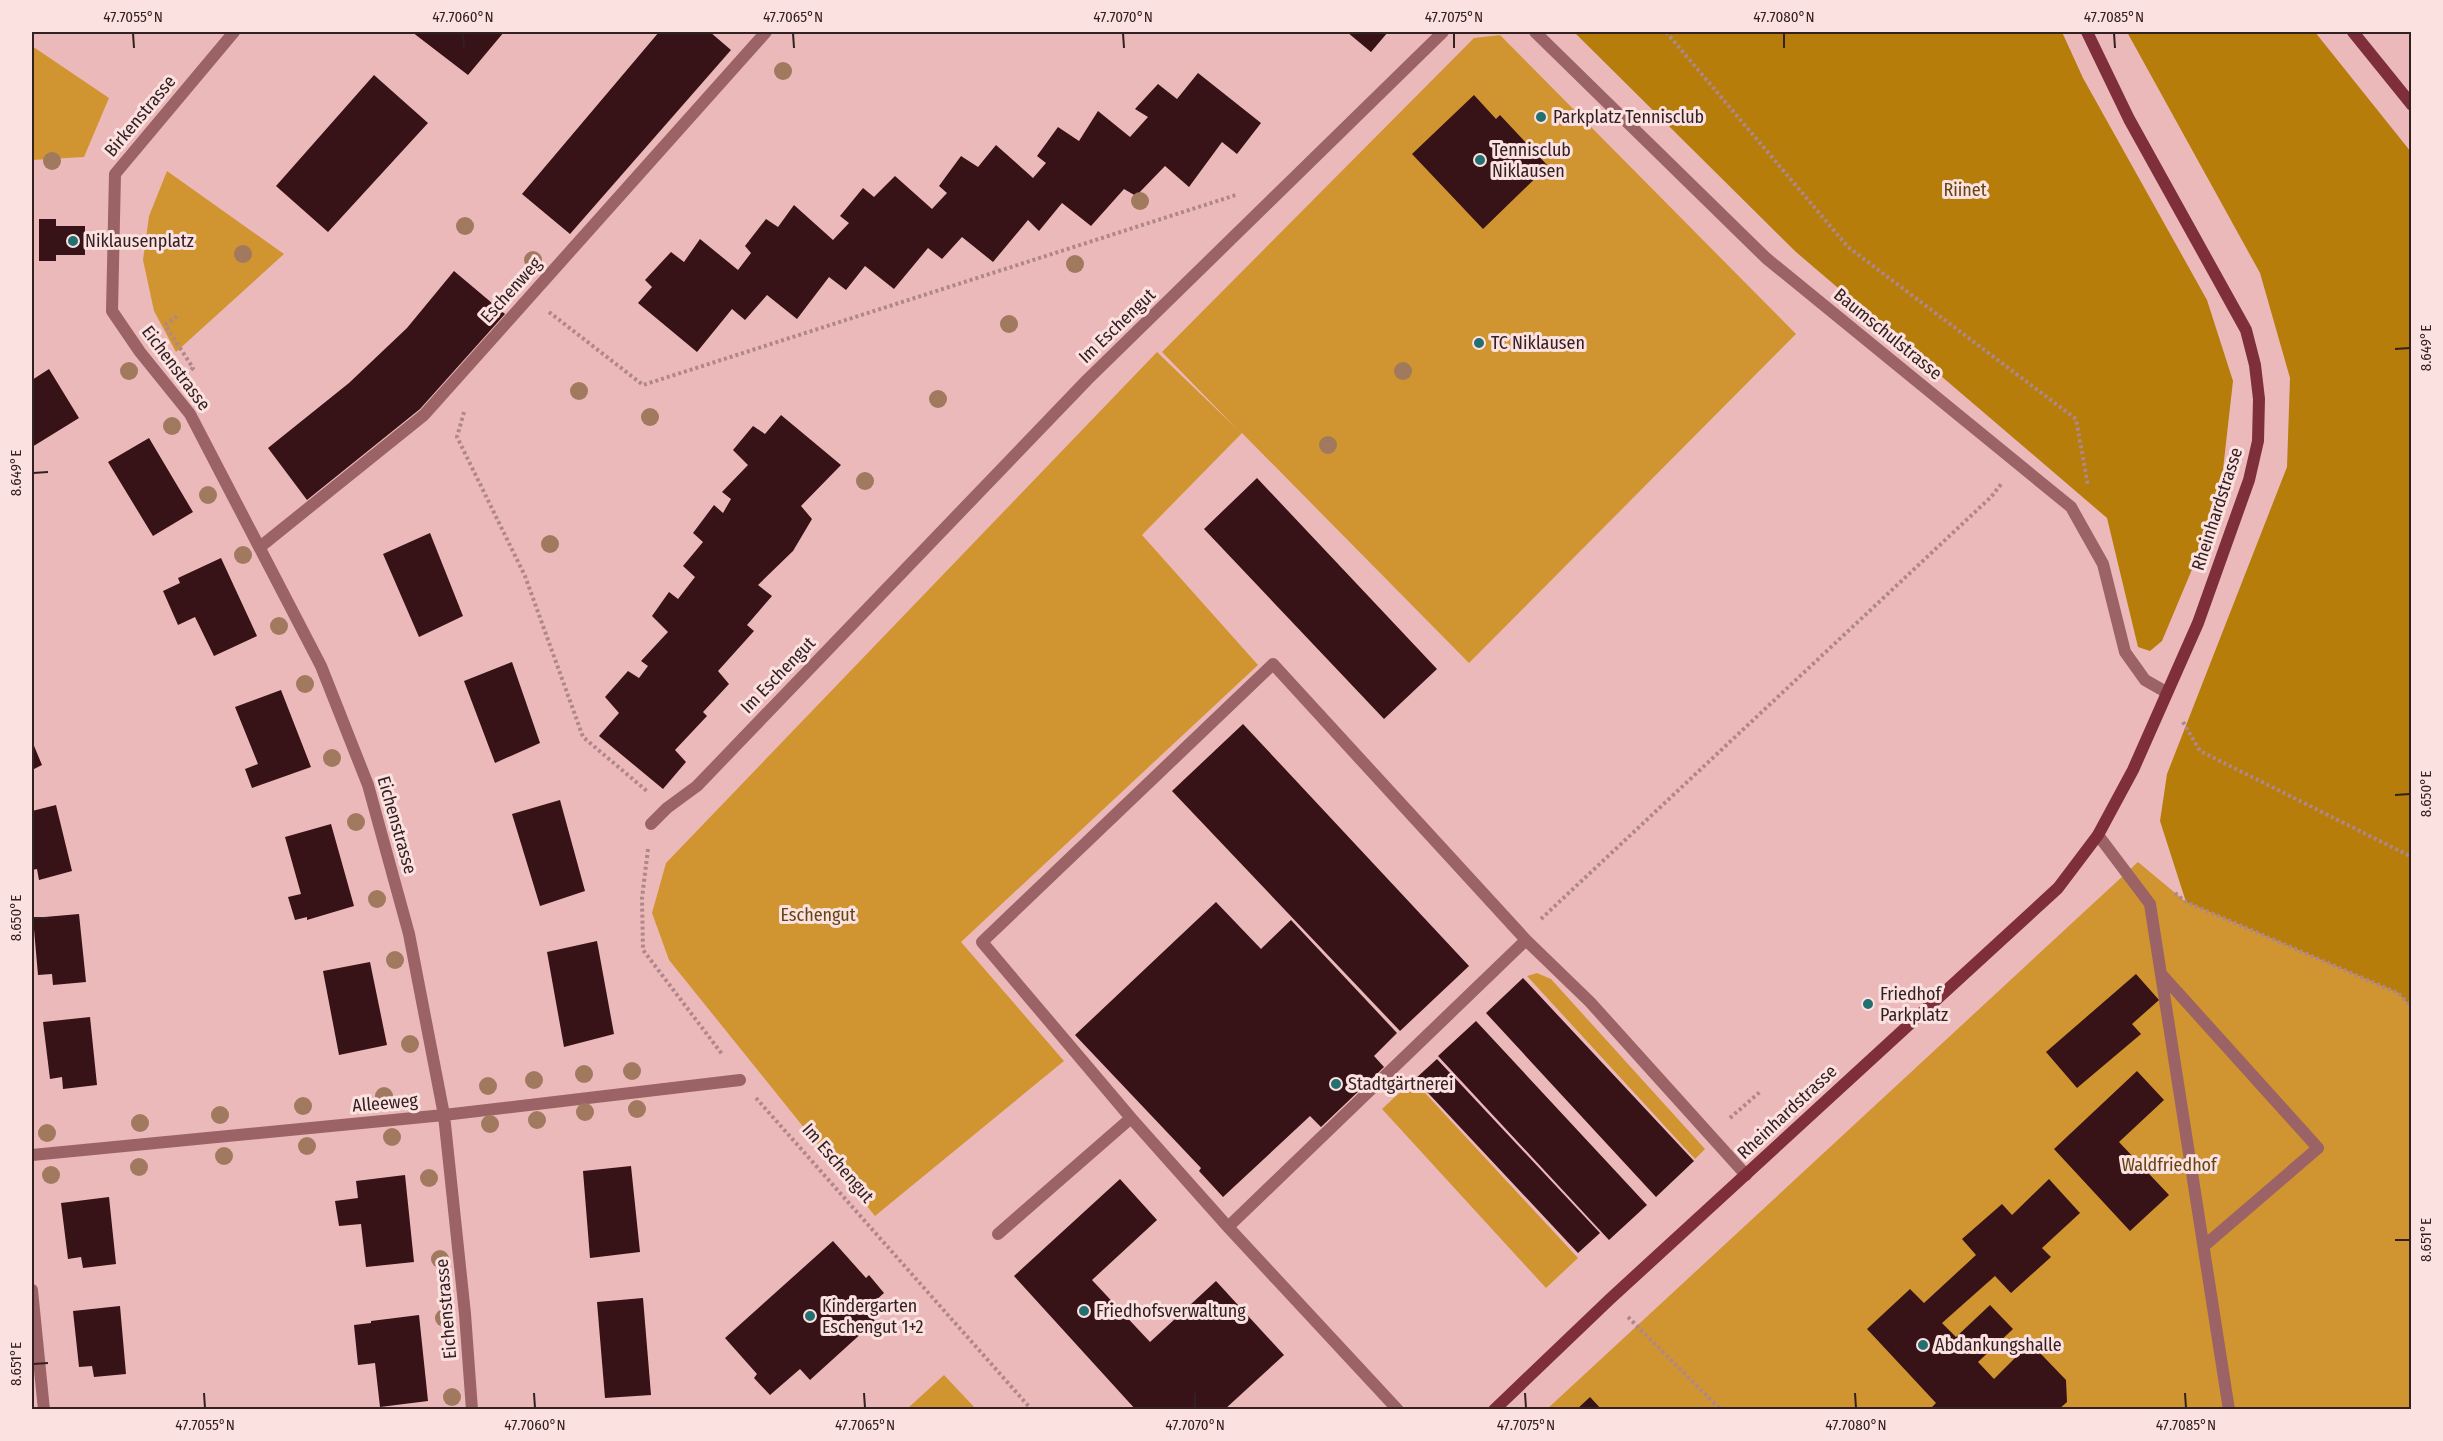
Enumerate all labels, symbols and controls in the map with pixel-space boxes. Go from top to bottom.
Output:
text: 47.7055°N [103,8,163,26]
text: 47.7060°N [432,8,494,26]
text: 47.7065°N [763,8,823,26]
text: 47.7070°N [1093,8,1153,26]
text: 47.7075°N [1425,8,1483,26]
text: 47.7080°N [1753,8,1815,26]
text: 47.7085°N [2084,8,2144,26]
street label: Birkenstrasse [100,71,180,161]
place label: Parkplatz Tennisclub [1553,106,1704,128]
marker: Parkplatz Tennisclub [1534,110,1548,124]
place label: Tennisclub Niklausen [1492,139,1571,182]
marker: Tennisclub Niklausen [1473,153,1487,167]
park label: Riinet [1943,179,1987,201]
place label: Niklausenplatz [85,230,194,252]
marker: Niklausenplatz [66,234,80,248]
street label: Eschenweg [476,252,547,327]
street label: Im Eschengut [1074,284,1160,368]
street label: Baumschulstrasse [1829,284,1947,384]
street label: Eichenstrasse [137,321,215,415]
text: 8.649°E [2417,325,2435,371]
place label: TC Niklausen [1491,332,1585,354]
marker: TC Niklausen [1472,336,1486,350]
street label: Rheinhardstrasse [2187,445,2247,573]
text: 8.649°E [7,450,25,496]
street label: Im Eschengut [736,632,820,718]
text: 8.650°E [2417,771,2435,817]
street label: Eichenstrasse [373,774,421,876]
text: 8.650°E [7,895,25,941]
park label: Eschengut [780,904,856,926]
place label: Friedhof Parkplatz [1880,983,1948,1026]
marker: Friedhof Parkplatz [1861,997,1875,1011]
street label: Rheinhardstrasse [1733,1060,1841,1164]
place label: Stadtgärtnerei [1348,1073,1453,1095]
marker: Stadtgärtnerei [1329,1077,1343,1091]
street label: Alleeweg [351,1089,419,1117]
street label: Im Eschengut [798,1119,879,1207]
park label: Waldfriedhof [2121,1154,2218,1176]
text: 8.651°E [2417,1218,2435,1262]
street label: Eichenstrasse [431,1258,461,1360]
place label: Kindergarten Eschengut 1+2 [822,1295,924,1338]
place label: Friedhofsverwaltung [1096,1300,1246,1322]
marker: Friedhofsverwaltung [1077,1304,1091,1318]
marker: Kindergarten Eschengut 1+2 [803,1309,817,1323]
place label: Abdankungshalle [1935,1334,2062,1356]
marker: Abdankungshalle [1916,1338,1930,1352]
text: 8.651°E [7,1342,25,1386]
text: 47.7055°N [175,1416,235,1434]
text: 47.7060°N [504,1416,566,1434]
text: 47.7065°N [835,1416,895,1434]
text: 47.7070°N [1165,1416,1225,1434]
text: 47.7075°N [1497,1416,1555,1434]
text: 47.7080°N [1825,1416,1887,1434]
text: 47.7085°N [2156,1416,2216,1434]

